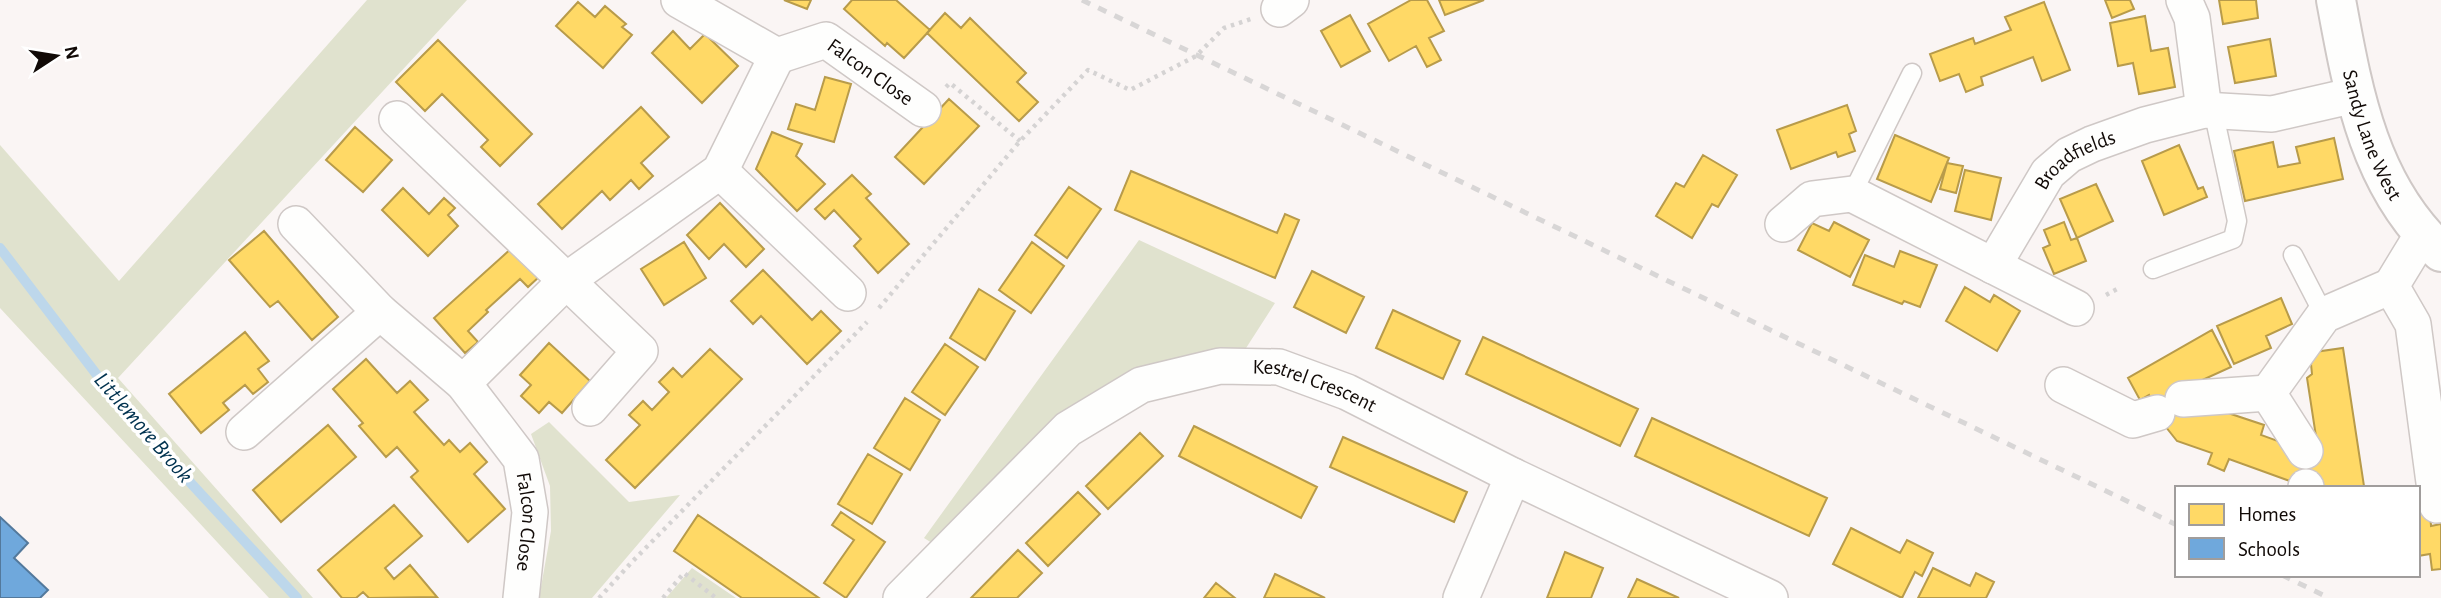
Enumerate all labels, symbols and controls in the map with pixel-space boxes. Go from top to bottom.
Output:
north arrow [21,21,91,91]
street label: Falcon Close [824,34,917,109]
text: N [60,44,82,61]
street label: Sandy Lane West [2339,68,2406,204]
street label: Broadfields [2030,126,2118,193]
street label: Kestrel Crescent [1253,356,1380,416]
water label: Littlemore Brook [89,368,197,488]
street label: Falcon Close [513,471,541,572]
legend [2175,486,2420,577]
text: Homes [2238,504,2296,525]
text: Schools [2238,539,2300,560]

